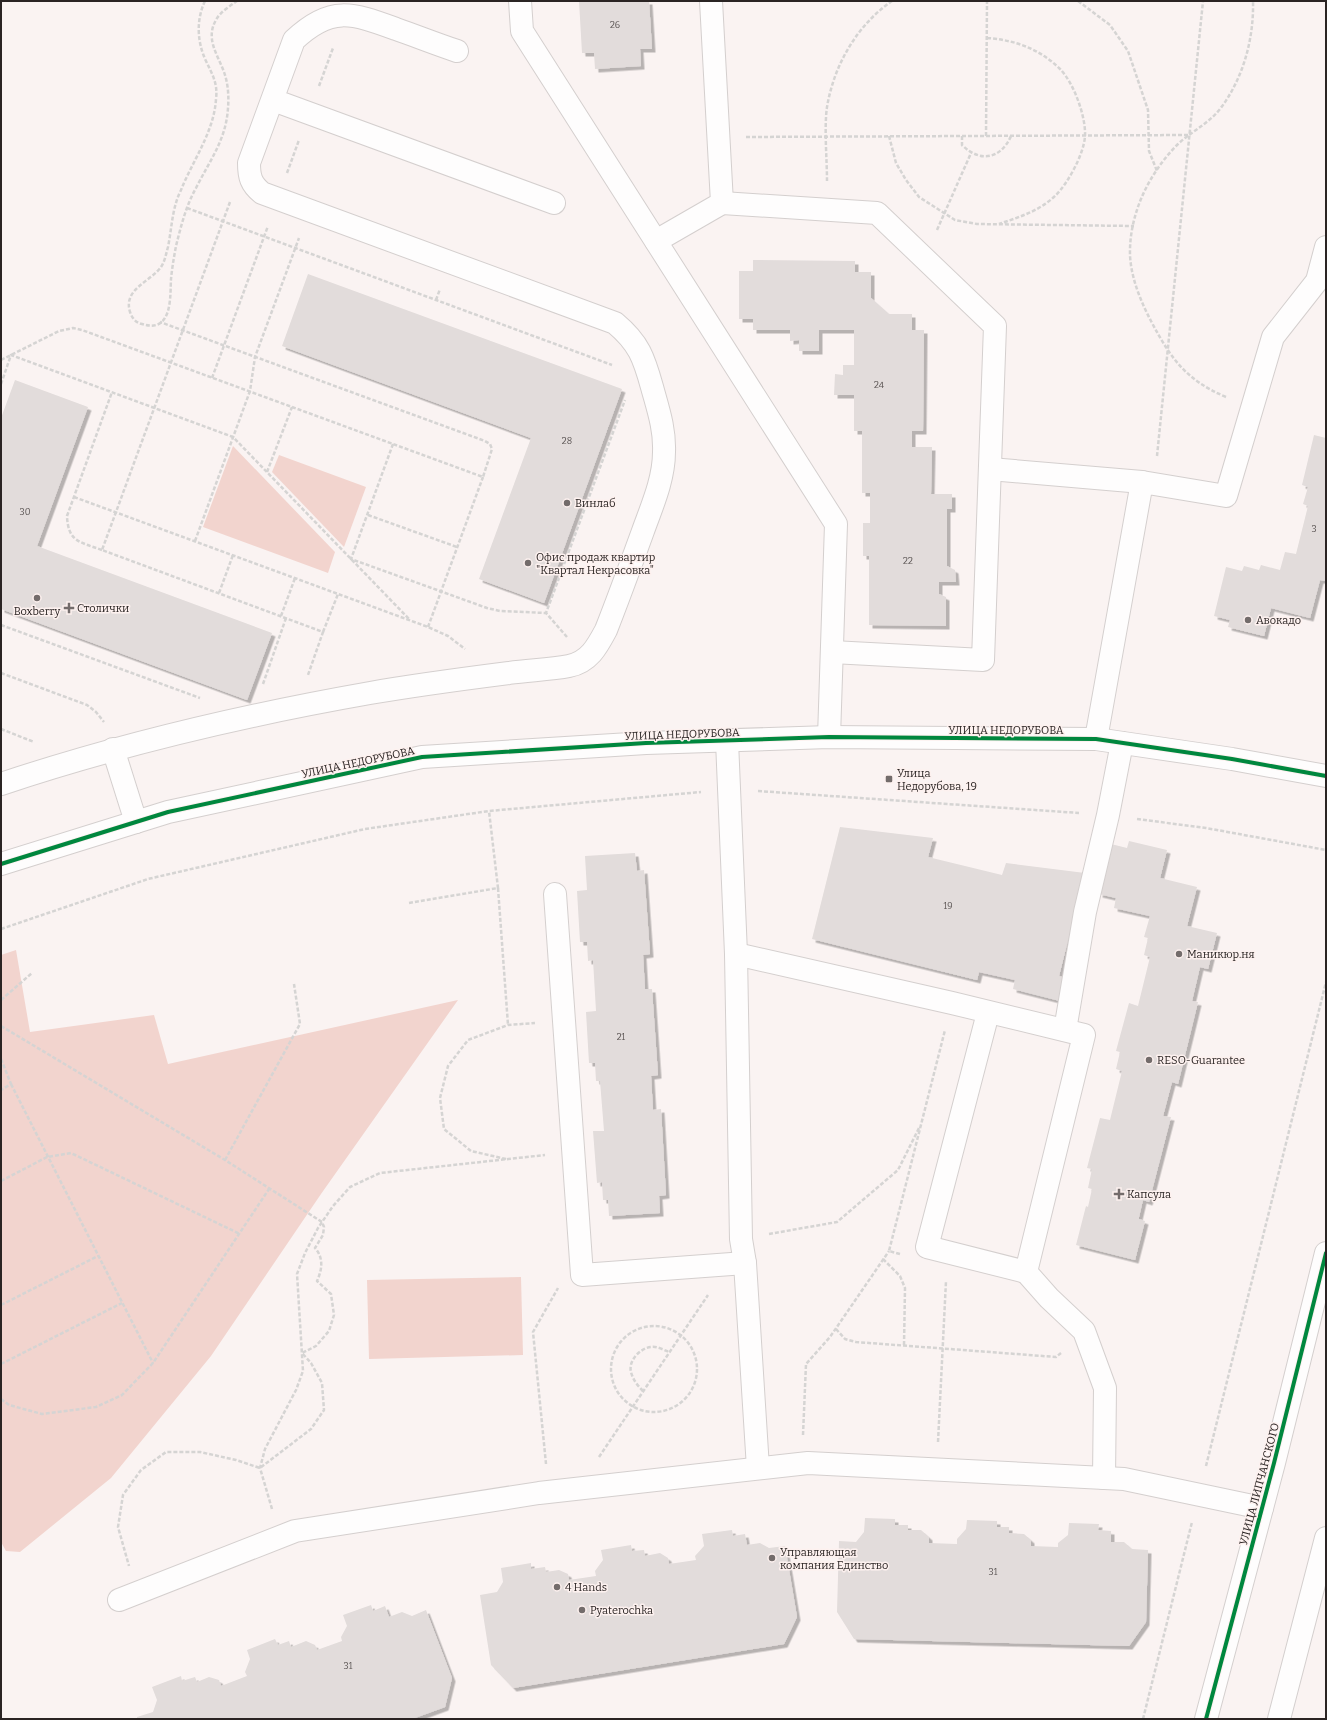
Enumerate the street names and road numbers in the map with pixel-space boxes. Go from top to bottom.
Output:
street label: УЛИЦА НЕДОРУБОВА [948,724,1064,737]
street label: УЛИЦА НЕДОРУБОВА [624,726,740,743]
street label: УЛИЦА НЕДОРУБОВА [300,744,416,781]
street label: УЛИЦА ЛИПЧАНСКОГО [1237,1421,1282,1547]

